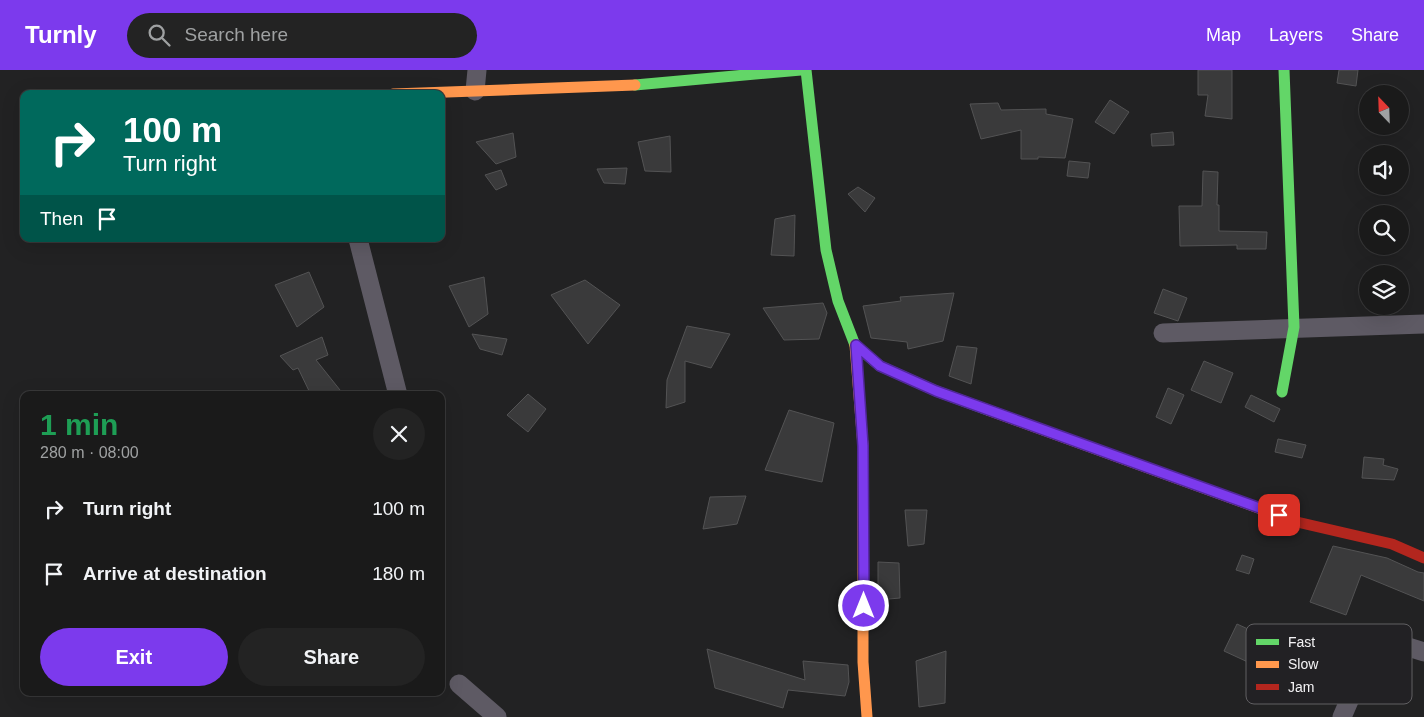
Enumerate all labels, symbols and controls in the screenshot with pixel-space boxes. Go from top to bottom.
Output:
search box [127,13,477,58]
text: Turnly [25,21,97,48]
icon: search [145,21,173,49]
text: Search here [185,24,288,45]
text: Map [1206,25,1241,45]
text: Layers [1269,25,1323,45]
text: Share [1351,25,1399,45]
north arrow [1359,85,1409,135]
map controls [1359,85,1409,315]
icon: right [40,110,105,175]
text: 100 m [123,110,222,149]
button: sound [1359,145,1409,195]
text: Turn right [123,151,216,176]
icon: arrive [93,205,121,233]
button: search [1359,205,1409,255]
text: Then [40,208,83,229]
button: layers [1359,265,1409,315]
text: 1 min [40,408,118,441]
button: close [373,408,425,460]
text: 280 m · 08:00 [40,444,139,461]
pin [1258,494,1300,536]
icon: right [40,495,68,523]
text: Turn right [83,498,171,519]
text: 100 m [372,498,425,519]
icon: arrive [1265,501,1293,529]
icon: arrive [40,560,68,588]
text: Arrive at destination [83,563,267,584]
text: 180 m [372,563,425,584]
position arrow [837,579,889,631]
legend [1246,624,1412,704]
button: Exit [40,628,228,686]
button: Share [238,628,425,686]
text: Fast [1288,634,1315,650]
text: Slow [1288,656,1319,672]
text: Jam [1288,679,1314,695]

